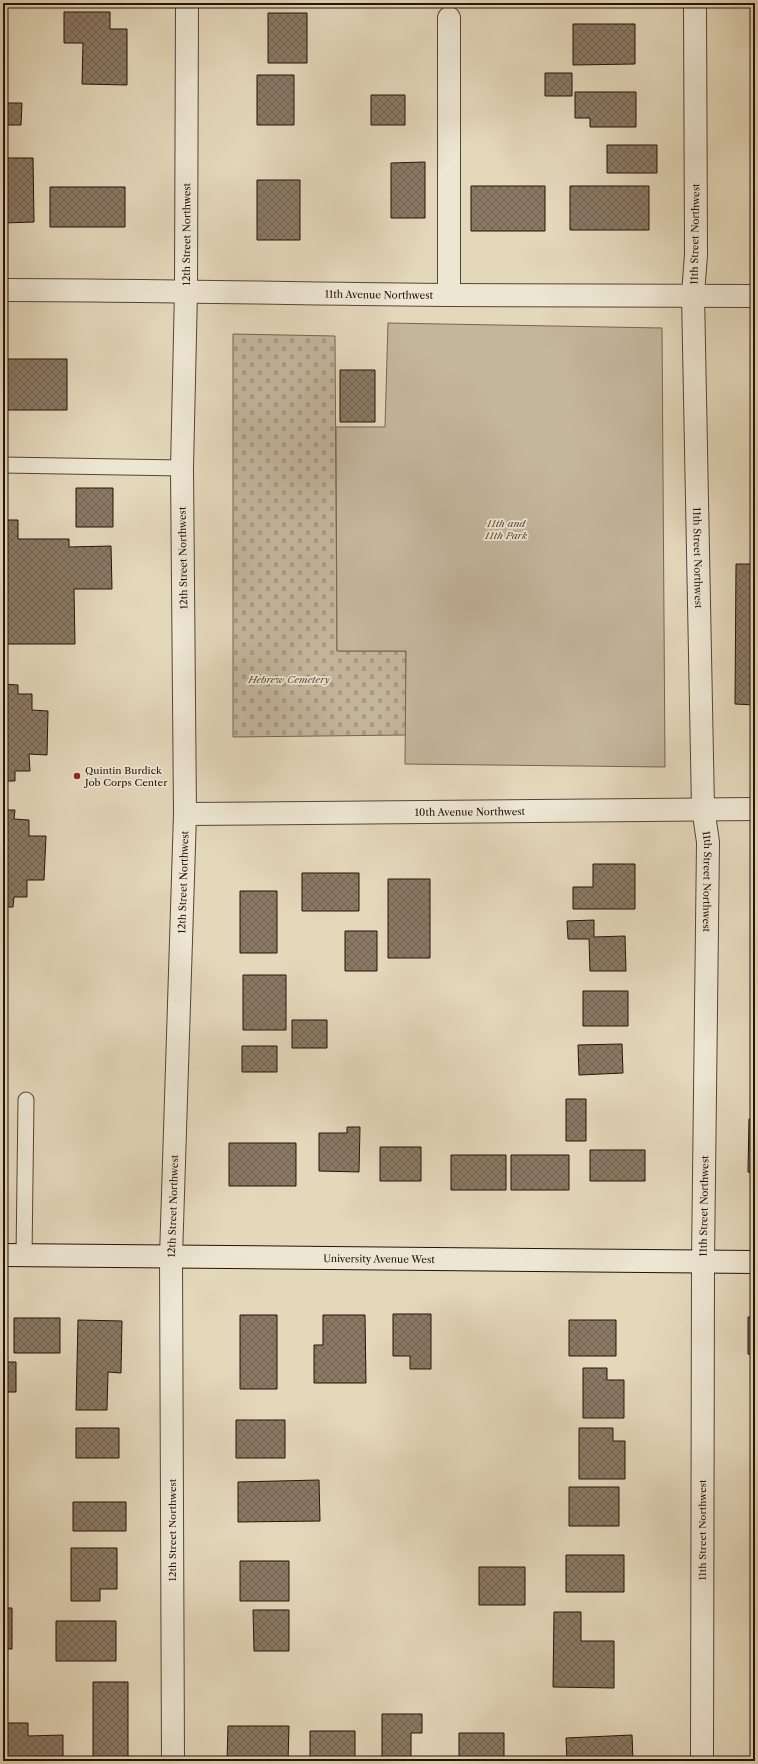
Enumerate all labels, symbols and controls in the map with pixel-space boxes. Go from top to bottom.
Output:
street label: 12th Street Northwest [180,182,193,286]
street label: 11th Street Northwest [688,183,702,285]
street label: 11th Avenue Northwest [325,287,434,301]
street label: 12th Street Northwest [176,506,190,609]
street label: 11th Street Northwest [691,507,706,609]
park label: 11th and 11th Park [484,517,528,542]
park label: Hebrew Cemetery [247,673,330,686]
place label: Quintin Burdick Job Corps Center [83,764,168,789]
marker: Quintin Burdick Job Corps Center [72,771,82,781]
street label: 10th Avenue Northwest [415,805,526,818]
street label: 12th Street Northwest [175,830,191,934]
street label: 11th Street Northwest [700,830,715,933]
street label: 12th Street Northwest [164,1154,181,1258]
street label: 11th Street Northwest [697,1155,711,1257]
street label: University Avenue West [323,1251,435,1266]
street label: 12th Street Northwest [166,1478,179,1581]
street label: 11th Street Northwest [696,1479,709,1581]

